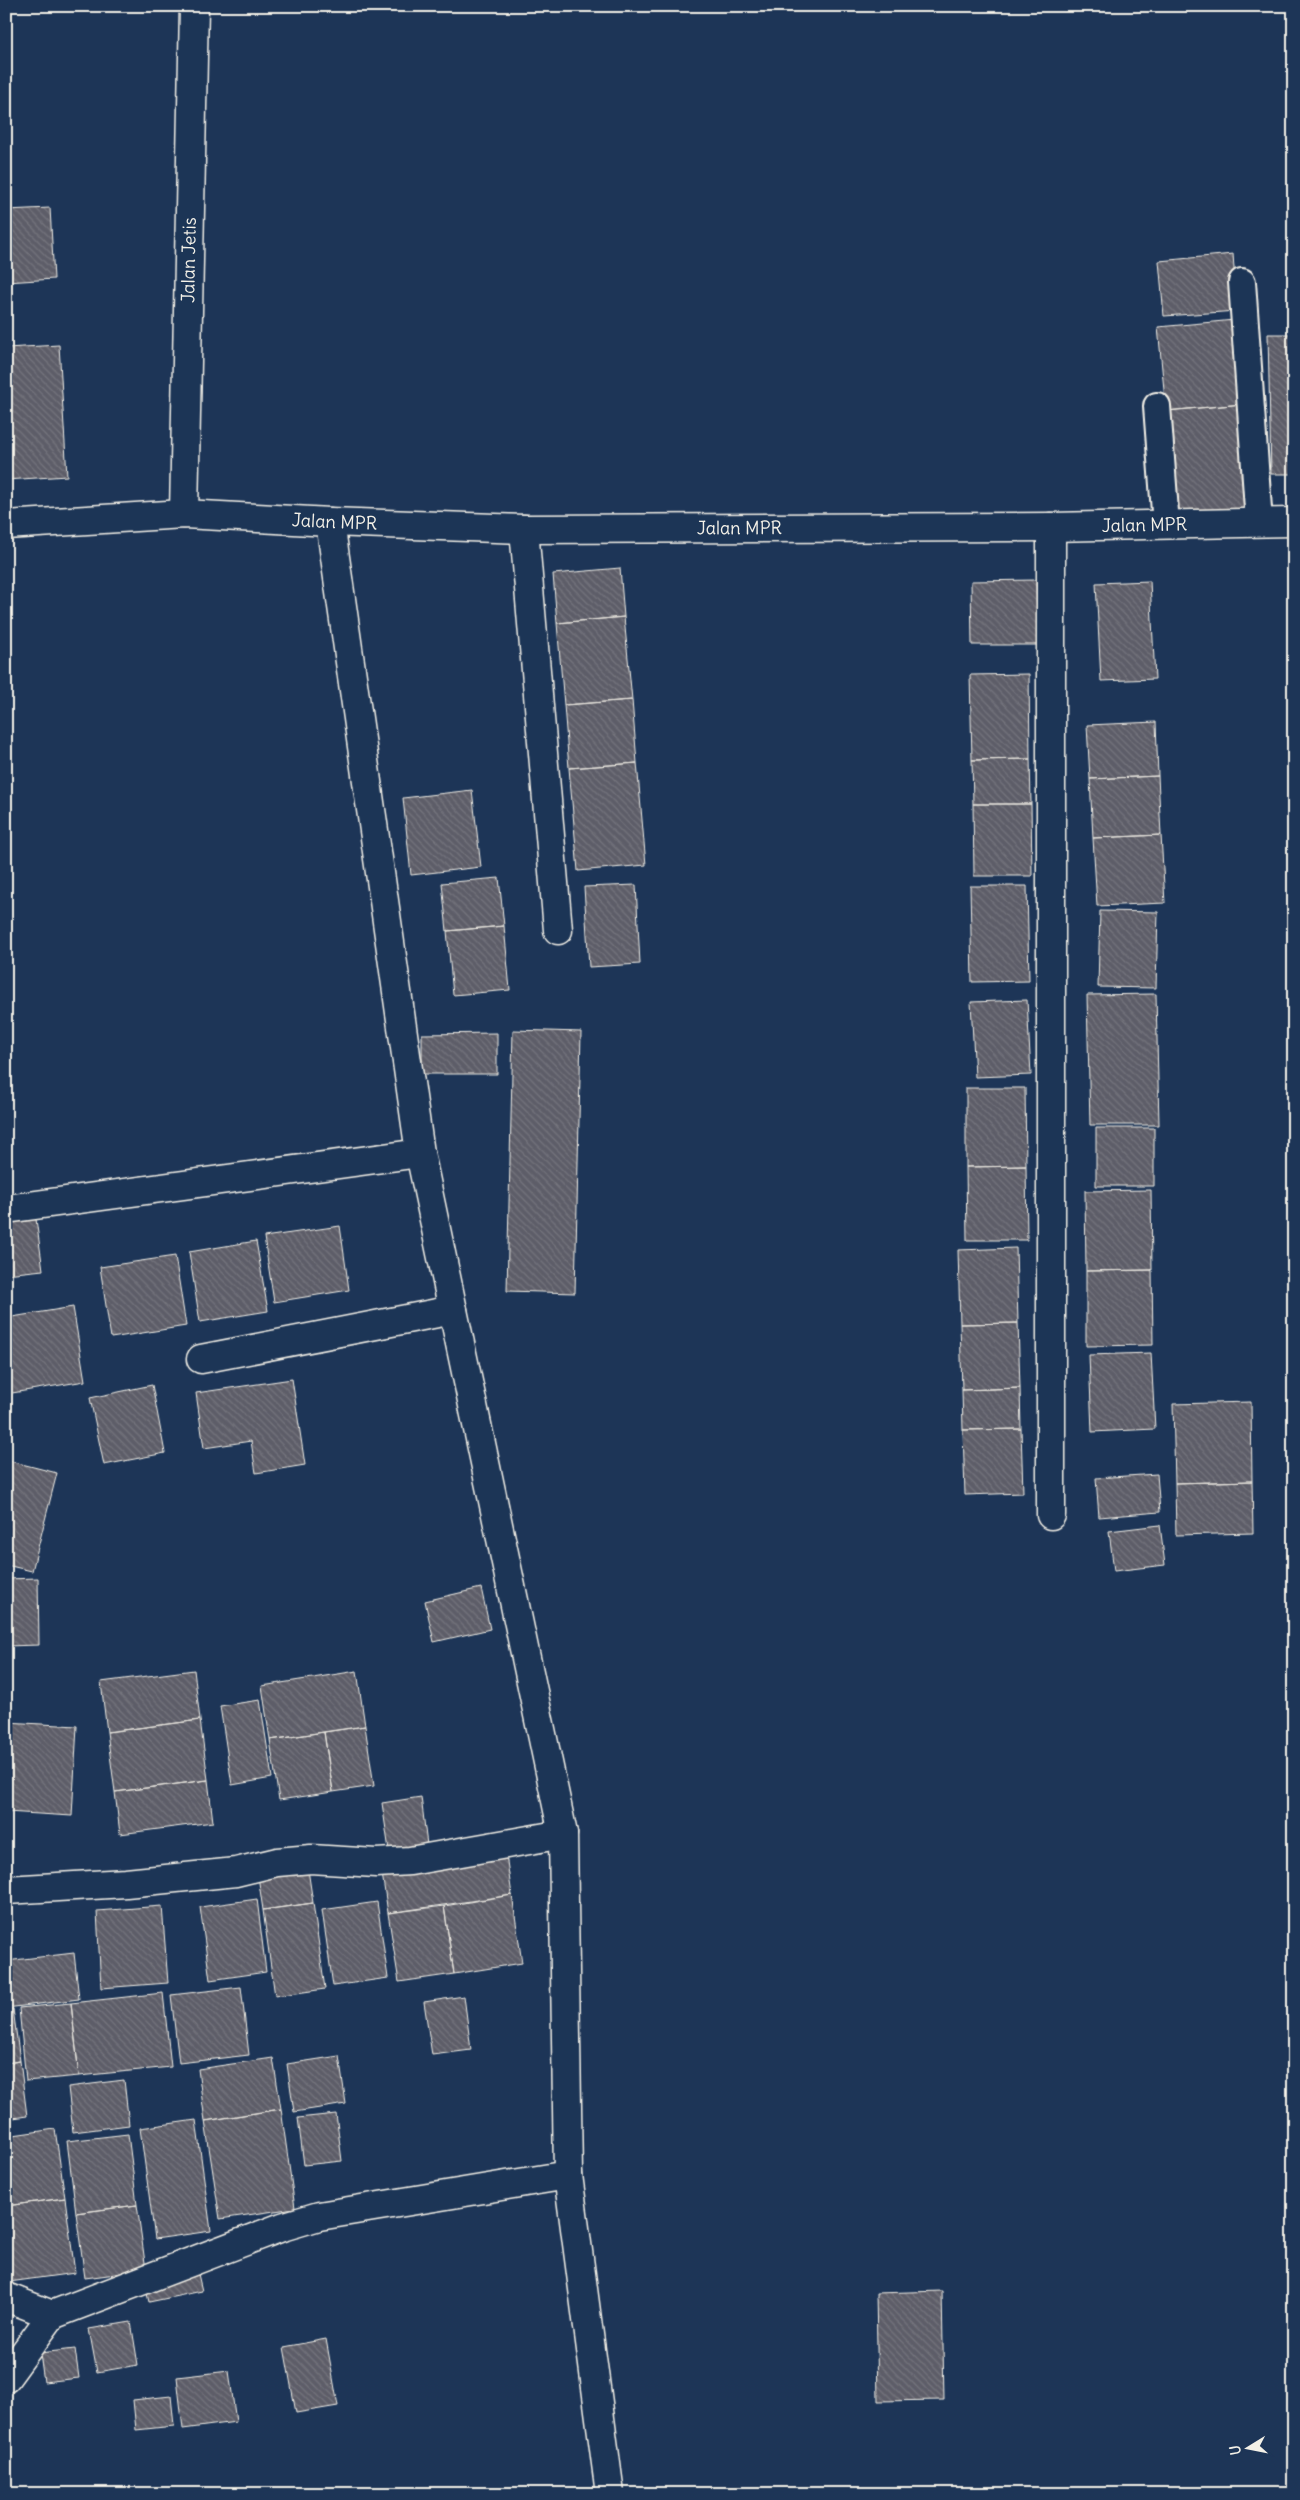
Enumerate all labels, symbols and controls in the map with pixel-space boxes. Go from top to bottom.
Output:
street label: Jalan Jetis [176,217,201,303]
street label: Jalan MPR [291,508,378,535]
street label: Jalan MPR [1101,512,1187,537]
street label: Jalan MPR [697,516,782,539]
north arrow [1222,2422,1272,2472]
text: U [1226,2444,1245,2457]

